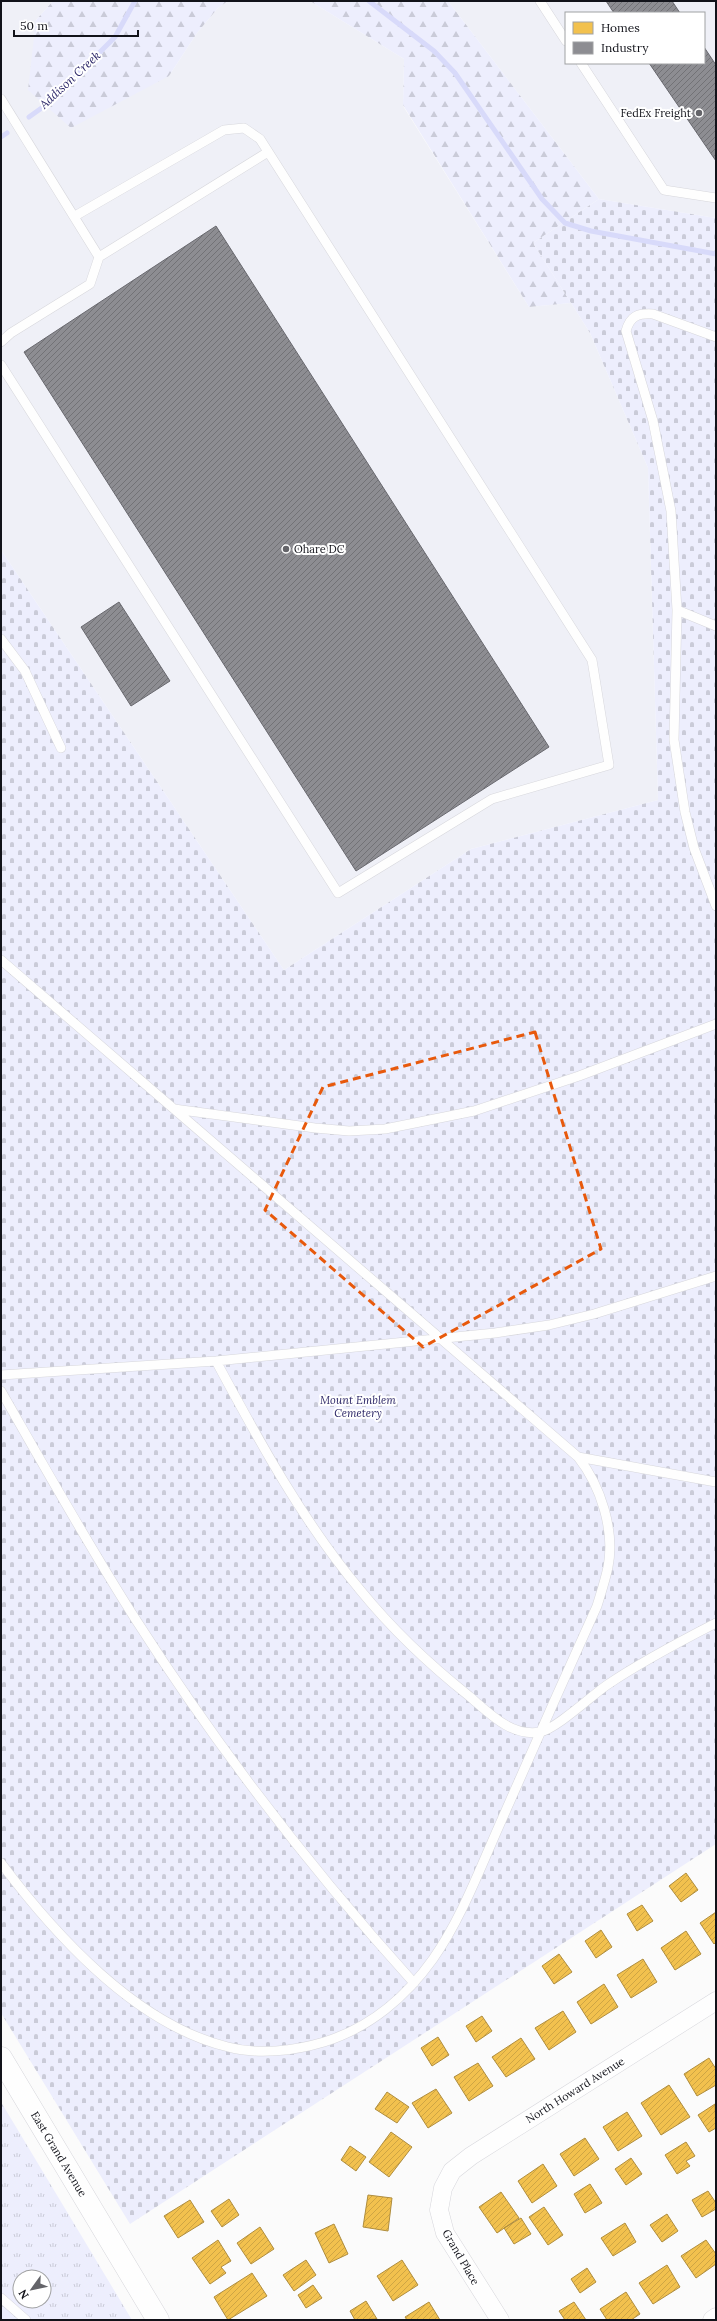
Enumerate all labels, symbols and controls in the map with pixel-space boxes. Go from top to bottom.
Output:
scale bar [14,12,138,38]
legend [565,12,705,64]
text: 50 m [20,18,48,33]
text: Homes [601,20,640,35]
text: Industry [601,40,649,55]
water label: Addison Creek [35,48,103,112]
place label: FedEx Freight [620,106,692,120]
marker: FedEx Freight [694,108,704,118]
place label: Ohare DC [294,542,345,556]
marker: Ohare DC [281,544,291,554]
park label: Mount Emblem Cemetery [320,1393,396,1420]
street label: North Howard Avenue [523,2054,627,2126]
street label: East Grand Avenue [28,2109,90,2199]
street label: Grand Place [439,2227,483,2287]
north arrow [12,2269,52,2309]
text: N [15,2287,32,2302]

